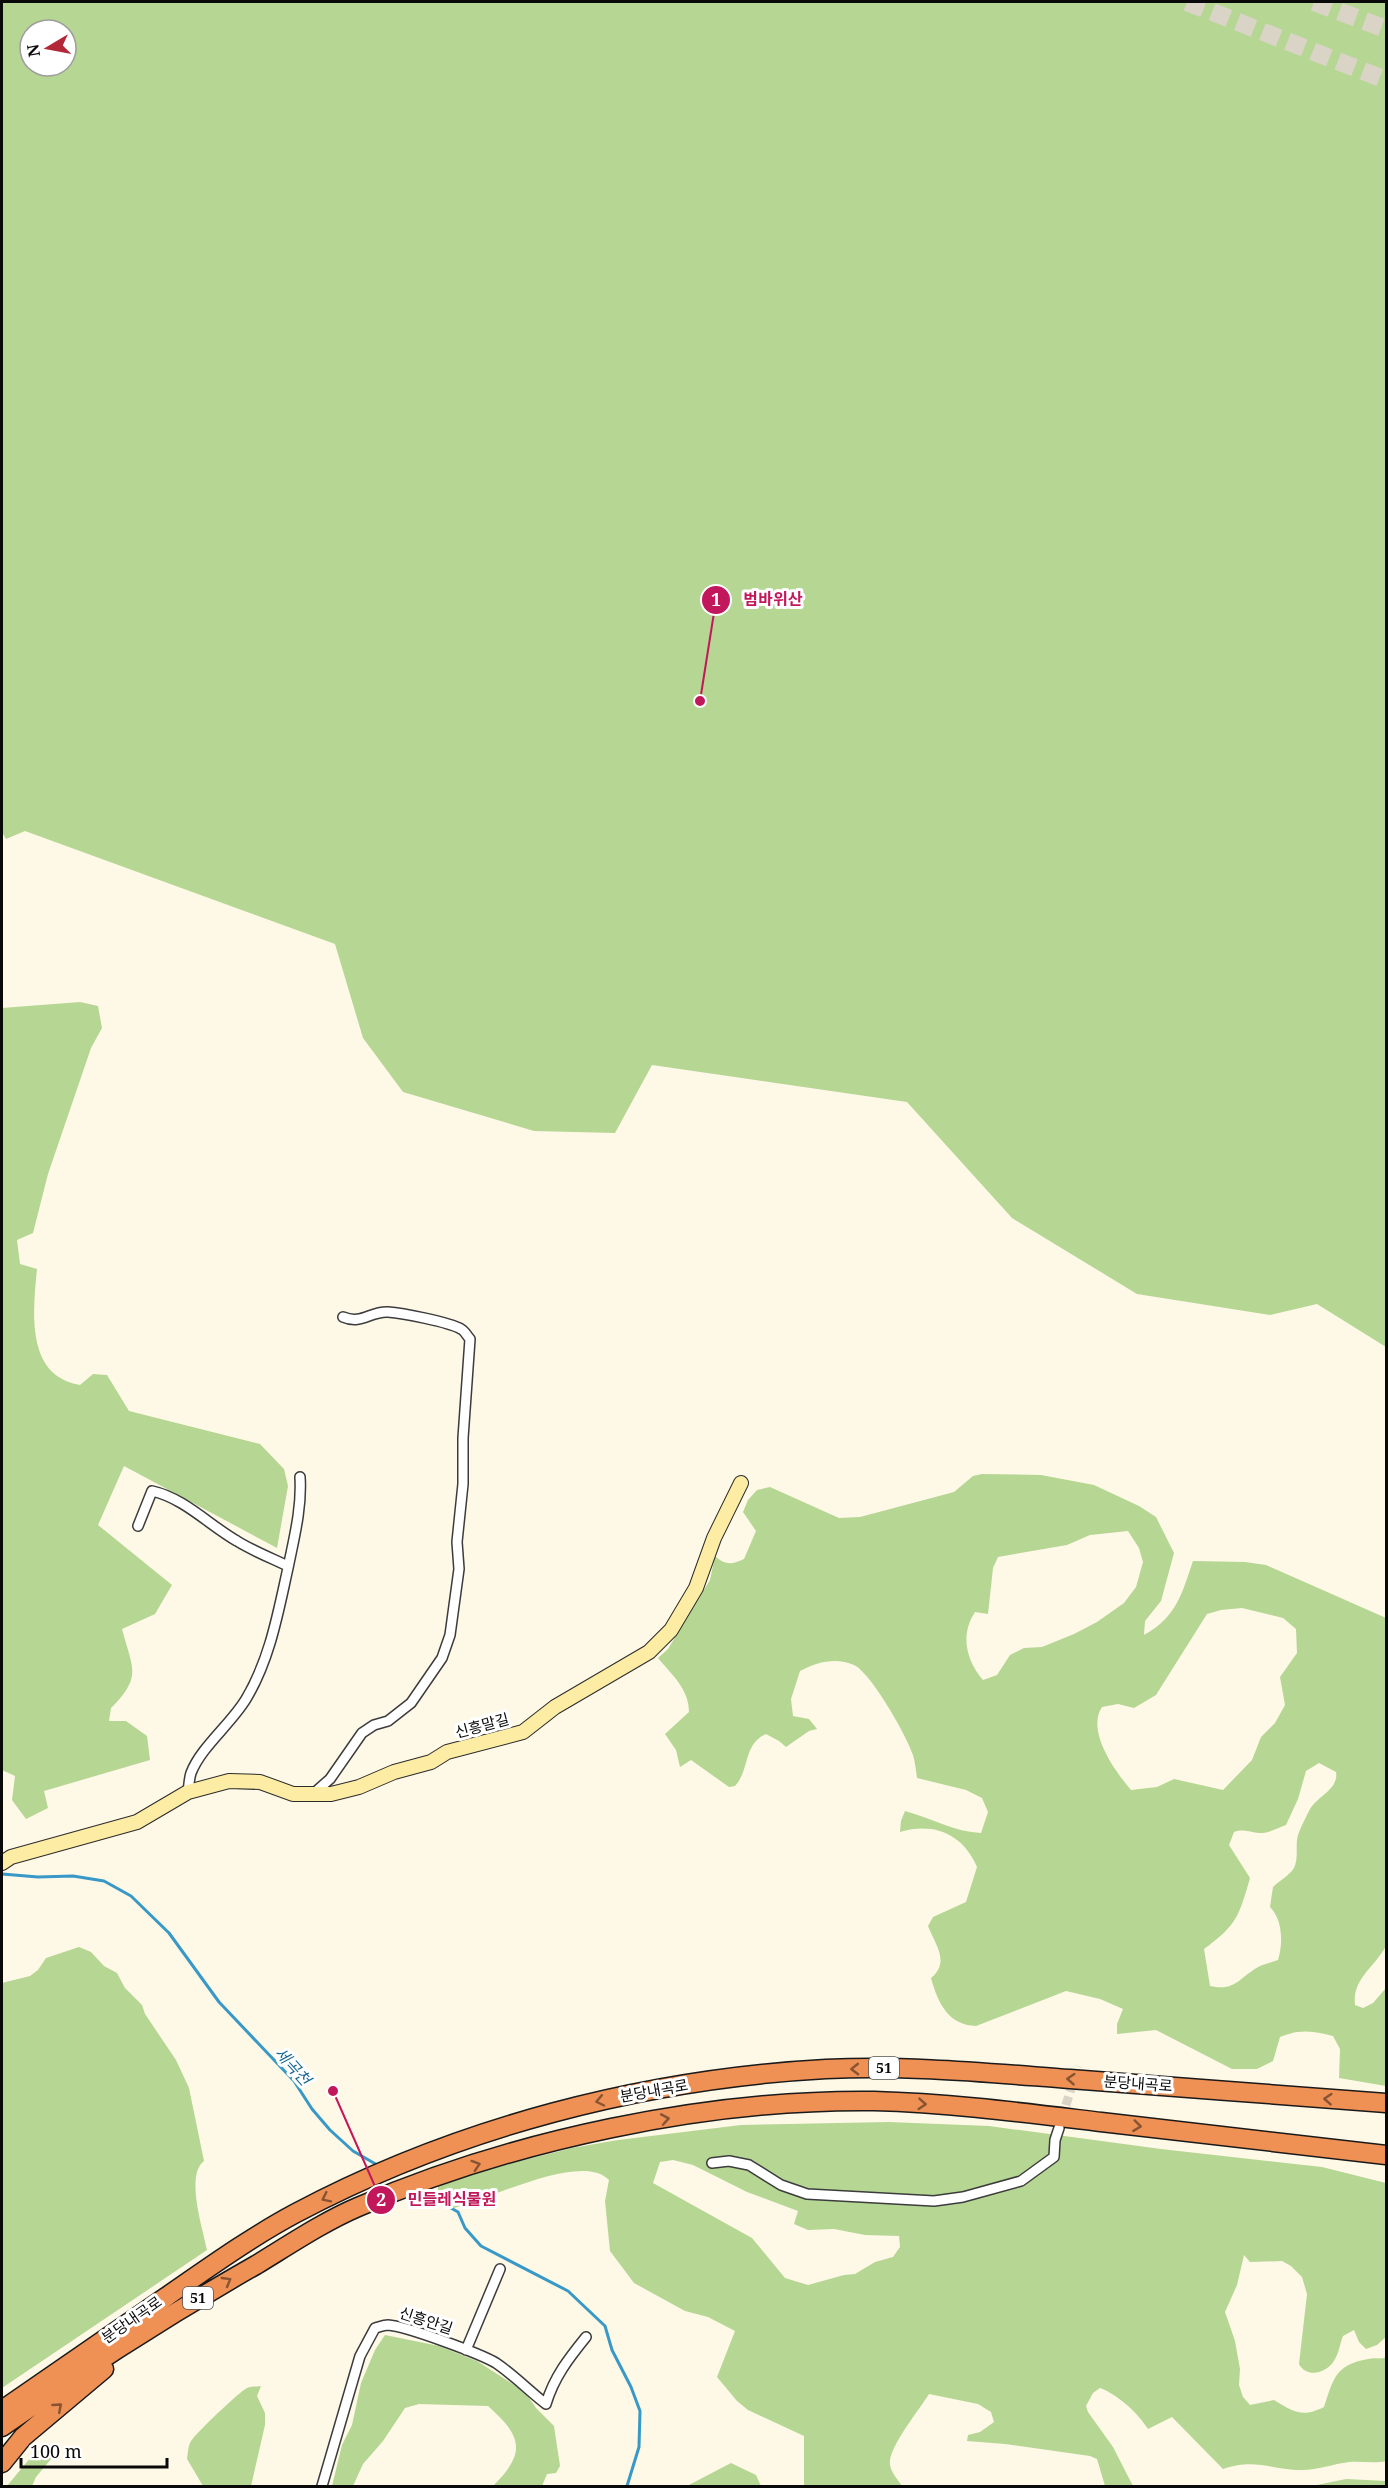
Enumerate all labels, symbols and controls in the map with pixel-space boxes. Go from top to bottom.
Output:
north arrow [18,18,78,78]
text: N [21,42,45,59]
callout: 범바위산 [701,583,814,617]
text: 1 [711,587,721,611]
text: 범바위산 [744,588,803,610]
street label: 신흥말길 [452,1708,511,1742]
water label: 세곡천 [270,2042,317,2091]
road number: 51 [869,2057,899,2079]
one-way arrow [851,2062,860,2075]
street label: 분당내곡로 [1103,2071,1173,2095]
one-way arrow [1066,2073,1075,2086]
street label: 분당내곡로 [618,2074,690,2106]
one-way arrow [1324,2092,1333,2105]
one-way arrow [595,2094,605,2107]
one-way arrow [918,2098,927,2111]
one-way arrow [660,2113,670,2126]
one-way arrow [1133,2119,1142,2131]
one-way arrow [470,2159,481,2172]
callout: 민들레식물원 [366,2183,509,2217]
text: 2 [376,2187,386,2211]
text: 민들레식물원 [408,2188,496,2210]
one-way arrow [322,2190,333,2202]
one-way arrow [221,2277,231,2288]
road number: 51 [183,2287,213,2309]
street label: 분당내곡로 [97,2291,165,2347]
street label: 신흥안길 [397,2302,456,2338]
one-way arrow [51,2403,62,2414]
scale bar [21,2431,166,2469]
text: 100 m [30,2439,82,2463]

